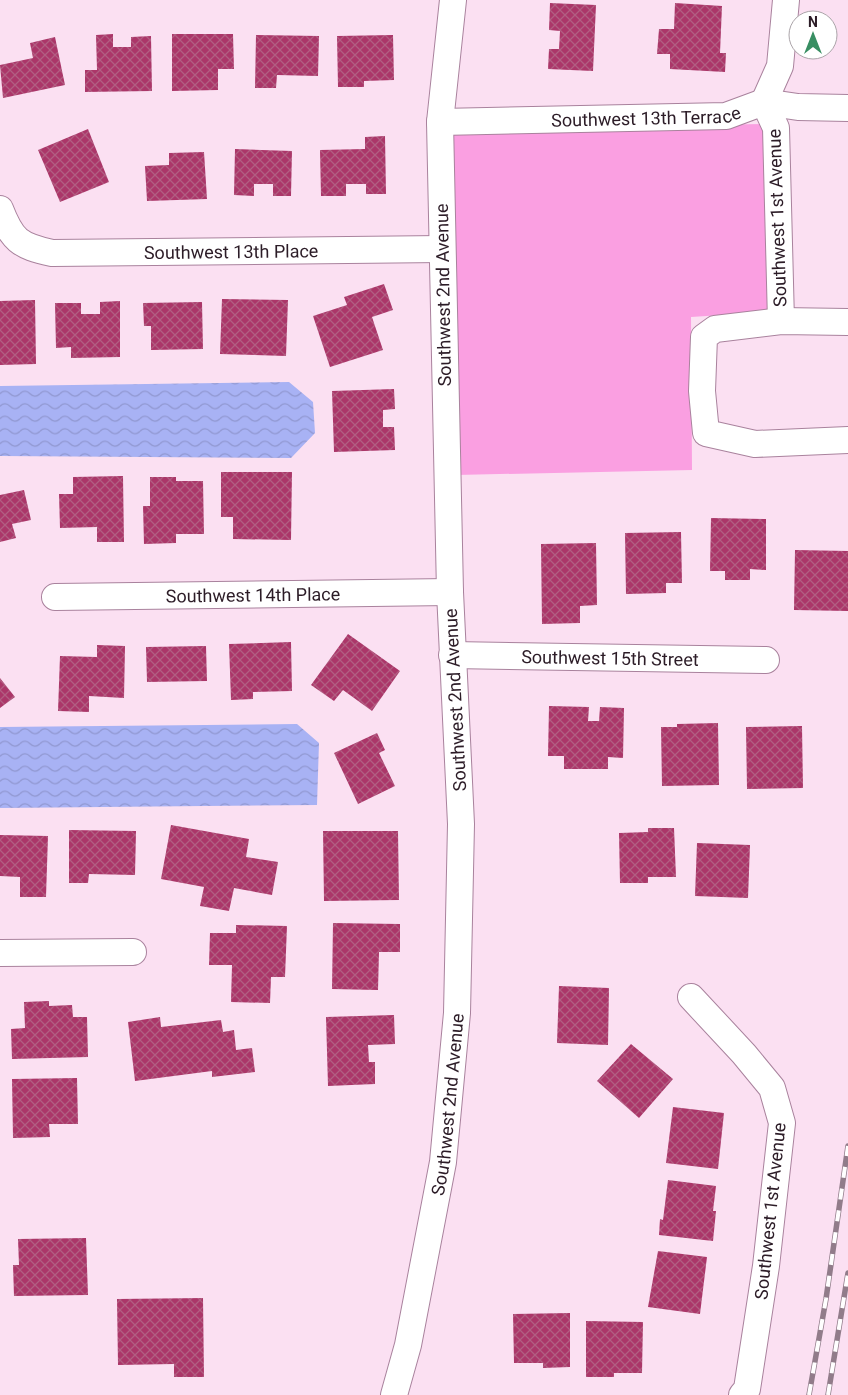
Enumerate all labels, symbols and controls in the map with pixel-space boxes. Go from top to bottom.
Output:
north arrow [788,10,838,60]
text: N [808,14,818,30]
street label: Southwest 13th Terrace [551,101,743,130]
street label: Southwest 1st Avenue [763,129,791,307]
street label: Southwest 2nd Avenue [431,203,455,387]
street label: Southwest 13th Place [144,240,318,263]
street label: Southwest 14th Place [166,583,340,606]
street label: Southwest 2nd Avenue [440,608,470,792]
street label: Southwest 15th Street [521,646,699,669]
street label: Southwest 2nd Avenue [426,1012,467,1197]
street label: Southwest 1st Avenue [750,1121,790,1301]

